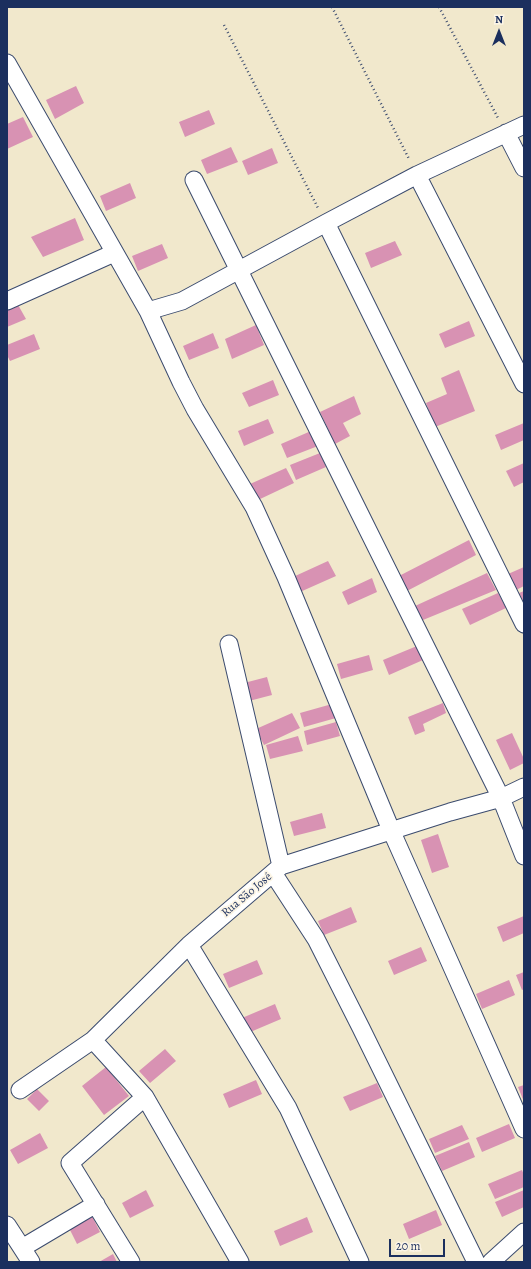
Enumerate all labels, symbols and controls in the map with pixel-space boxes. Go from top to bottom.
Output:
north arrow [479,12,519,52]
text: N [495,12,503,27]
street label: Rua São José [219,870,275,920]
scale bar [391,1231,447,1257]
text: 20 m [396,1238,420,1254]

